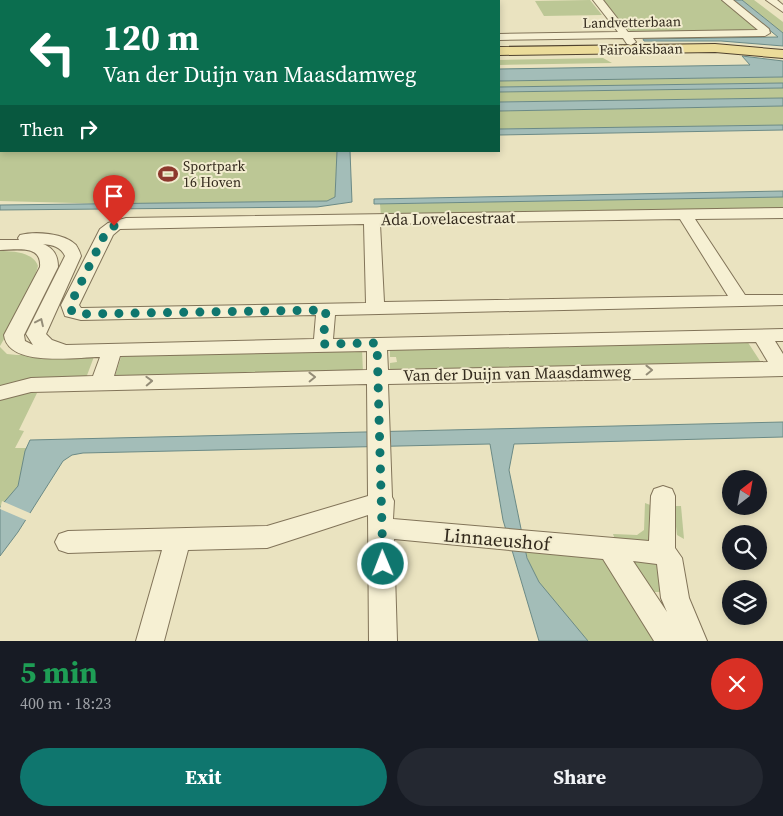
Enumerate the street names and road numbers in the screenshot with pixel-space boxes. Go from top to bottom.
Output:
street label: Landvetterbaan [583,11,682,33]
street label: Fairoaksbaan [599,38,683,60]
street label: Ada Lovelacestraat [381,206,516,230]
street label: Van der Duijn van Maasdamweg [403,360,631,386]
street label: Linnaeushof [443,521,554,557]

